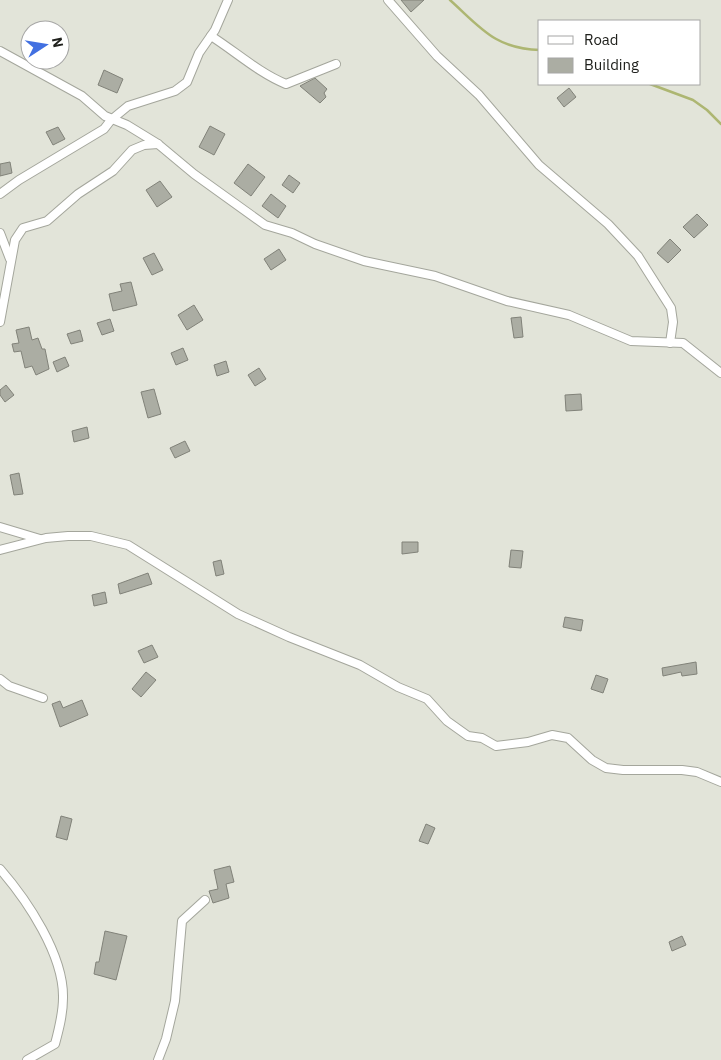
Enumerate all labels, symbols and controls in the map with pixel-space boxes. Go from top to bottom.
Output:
north arrow [20,20,70,70]
legend [538,20,701,85]
text: Road [584,30,619,49]
text: N [48,35,68,49]
text: Building [584,55,639,74]

